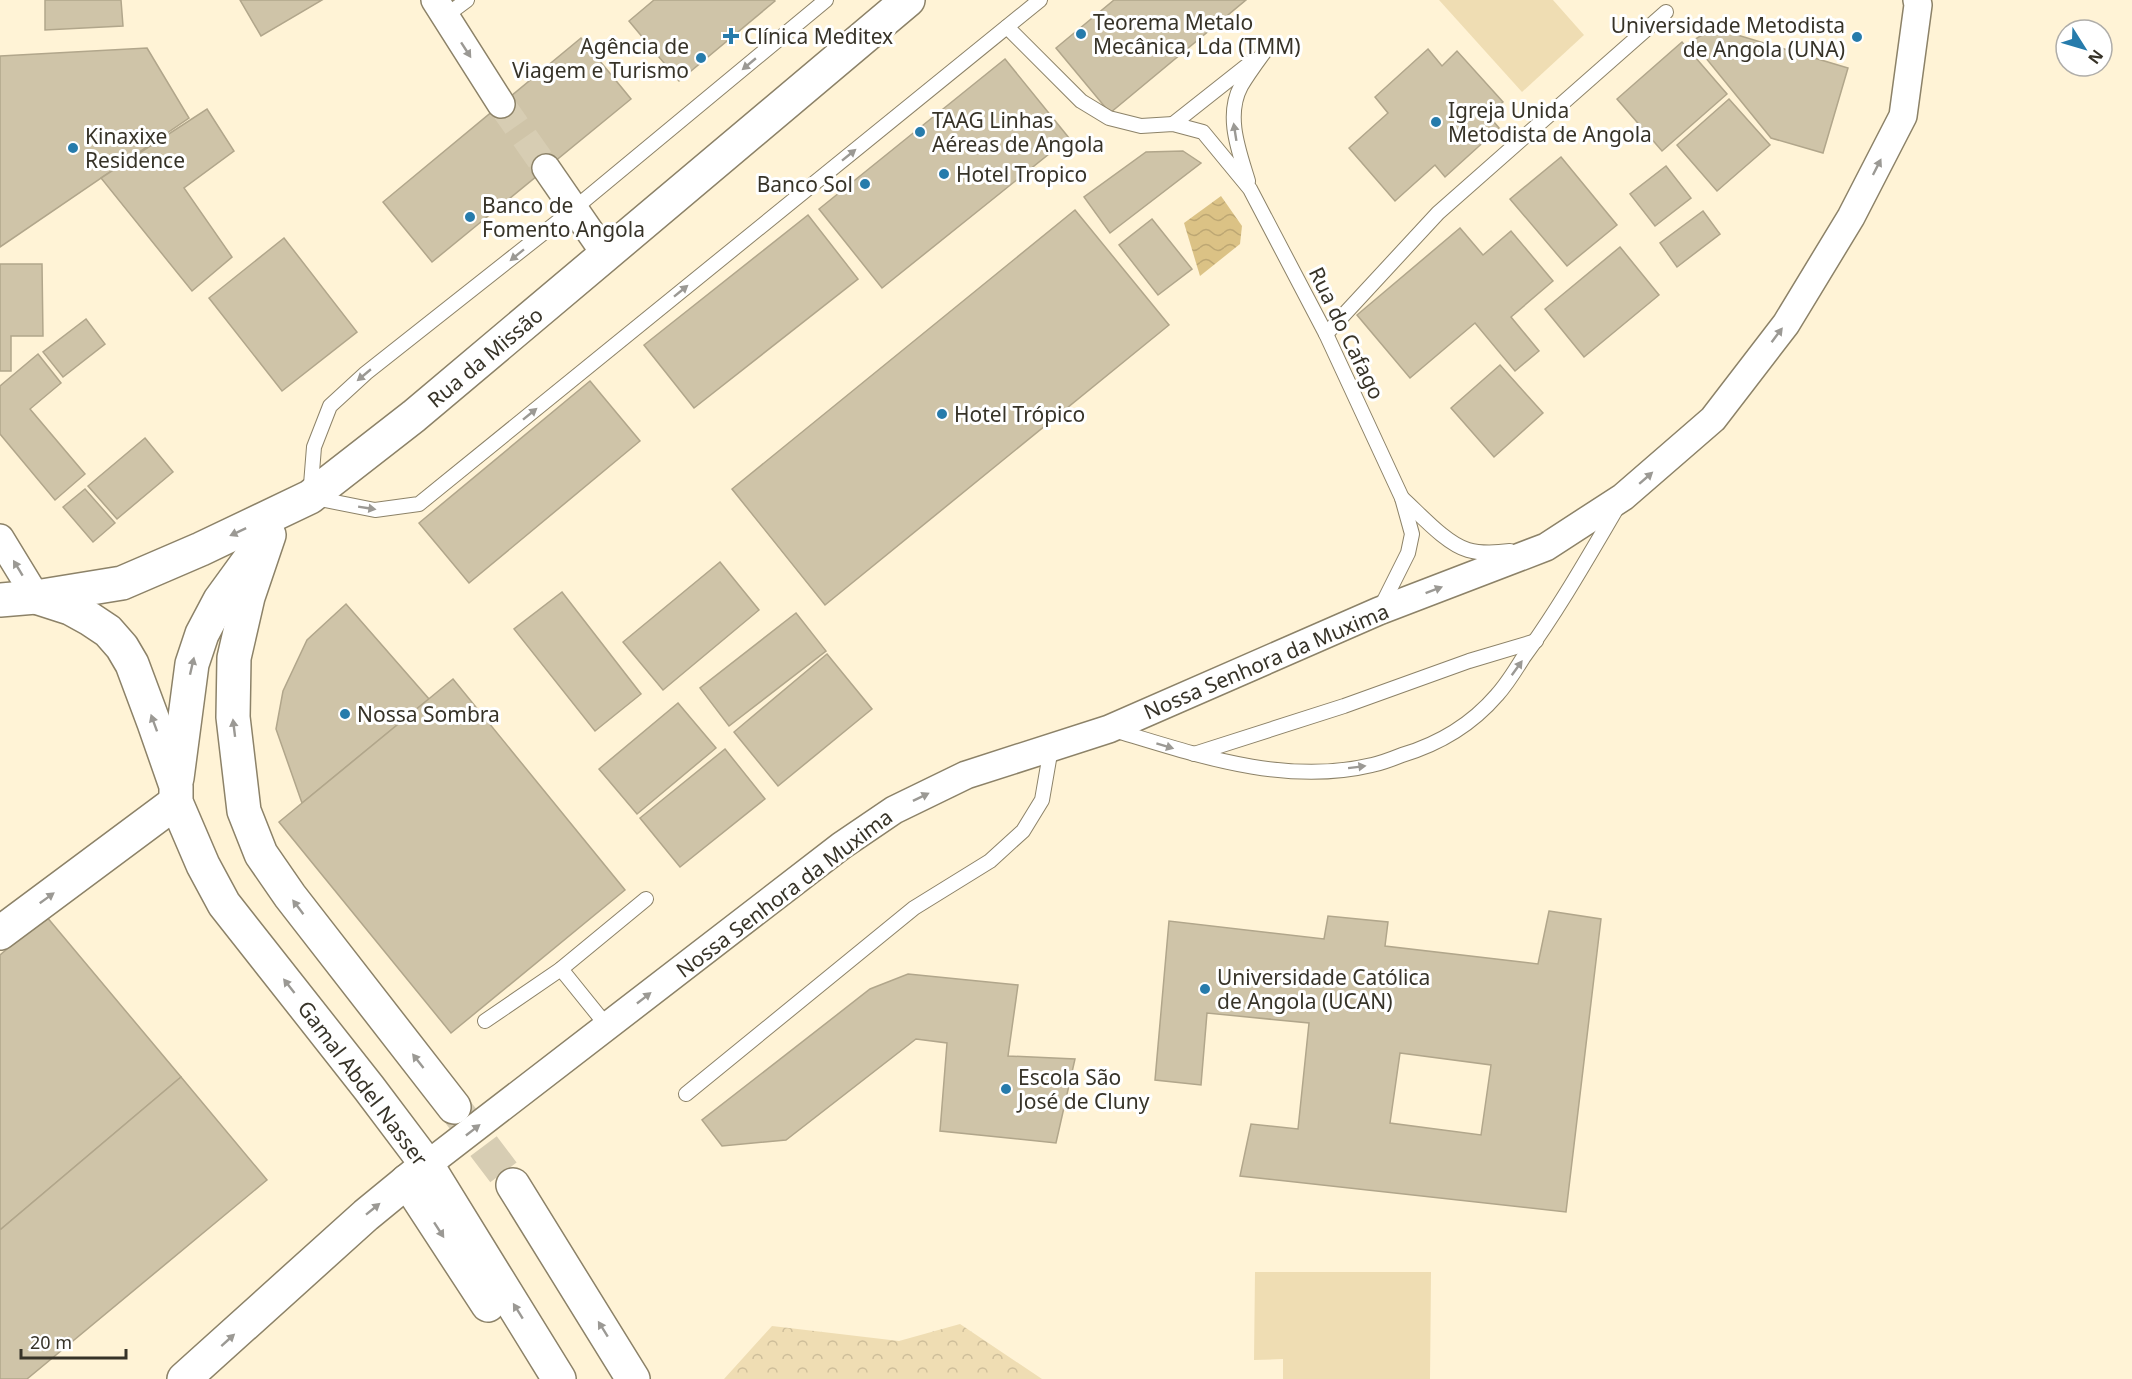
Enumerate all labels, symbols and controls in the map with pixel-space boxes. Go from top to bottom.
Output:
place label: Teorema Metalo Mecânica, Lda (TMM) [1093,8,1301,60]
place label: Universidade Metodista de Angola (UNA) [1611,11,1845,63]
north arrow [2054,18,2114,78]
place label: Clínica Meditex [744,22,893,50]
marker: Clínica Meditex [722,27,740,45]
marker: Teorema Metalo Mecânica, Lda (TMM) [1074,27,1088,41]
marker: Universidade Metodista de Angola (UNA) [1850,30,1864,44]
place label: Agência de Viagem e Turismo [512,32,689,84]
one-way arrow [460,41,471,58]
text: N [2083,45,2109,69]
marker: Agência de Viagem e Turismo [694,51,708,65]
one-way arrow [741,58,757,71]
place label: Igreja Unida Metodista de Angola [1448,96,1652,148]
place label: TAAG Linhas Aéreas de Angola [932,106,1104,158]
marker: Igreja Unida Metodista de Angola [1429,115,1443,129]
place label: Kinaxixe Residence [85,122,185,174]
one-way arrow [1231,122,1240,141]
marker: TAAG Linhas Aéreas de Angola [913,125,927,139]
marker: Kinaxixe Residence [66,141,80,155]
one-way arrow [841,149,856,162]
one-way arrow [1872,159,1881,176]
place label: Hotel Tropico [956,160,1087,188]
marker: Hotel Tropico [937,167,951,181]
place label: Banco Sol [757,170,853,198]
marker: Banco Sol [858,177,872,191]
place label: Banco de Fomento Angola [482,191,645,243]
marker: Banco de Fomento Angola [463,210,477,224]
one-way arrow [509,248,525,261]
street label: Rua do Cafago [1303,262,1391,404]
one-way arrow [673,285,689,298]
street label: Rua da Missão [421,300,549,414]
one-way arrow [1771,327,1784,343]
one-way arrow [356,369,372,382]
place label: Hotel Trópico [954,400,1085,428]
marker: Hotel Trópico [935,407,949,421]
one-way arrow [522,408,538,421]
one-way arrow [1638,472,1653,485]
one-way arrow [358,504,377,513]
one-way arrow [230,527,247,536]
one-way arrow [12,560,23,576]
one-way arrow [1425,585,1443,595]
street label: Nossa Senhora da Muxima [1139,597,1393,725]
one-way arrow [188,656,198,675]
one-way arrow [1511,660,1523,676]
place label: Nossa Sombra [357,700,500,728]
marker: Nossa Sombra [338,707,352,721]
one-way arrow [148,714,158,732]
one-way arrow [229,718,239,737]
one-way arrow [1156,742,1174,751]
one-way arrow [1348,763,1367,772]
one-way arrow [912,792,929,802]
street label: Nossa Senhora da Muxima [670,802,898,984]
one-way arrow [39,892,55,904]
one-way arrow [292,899,305,915]
place label: Universidade Católica de Angola (UCAN) [1217,963,1430,1015]
one-way arrow [282,978,295,994]
marker: Universidade Católica de Angola (UCAN) [1198,982,1212,996]
one-way arrow [637,992,652,1004]
street label: Gamal Abdel Nasser [292,995,434,1171]
one-way arrow [412,1053,425,1069]
place label: Escola São José de Cluny [1016,1063,1150,1115]
marker: Escola São José de Cluny [999,1082,1013,1096]
one-way arrow [466,1124,481,1136]
one-way arrow [365,1204,380,1216]
one-way arrow [433,1222,444,1238]
one-way arrow [512,1303,523,1319]
one-way arrow [597,1321,608,1337]
scale bar [21,1322,126,1360]
text: 20 m [30,1330,72,1354]
one-way arrow [220,1333,235,1347]

